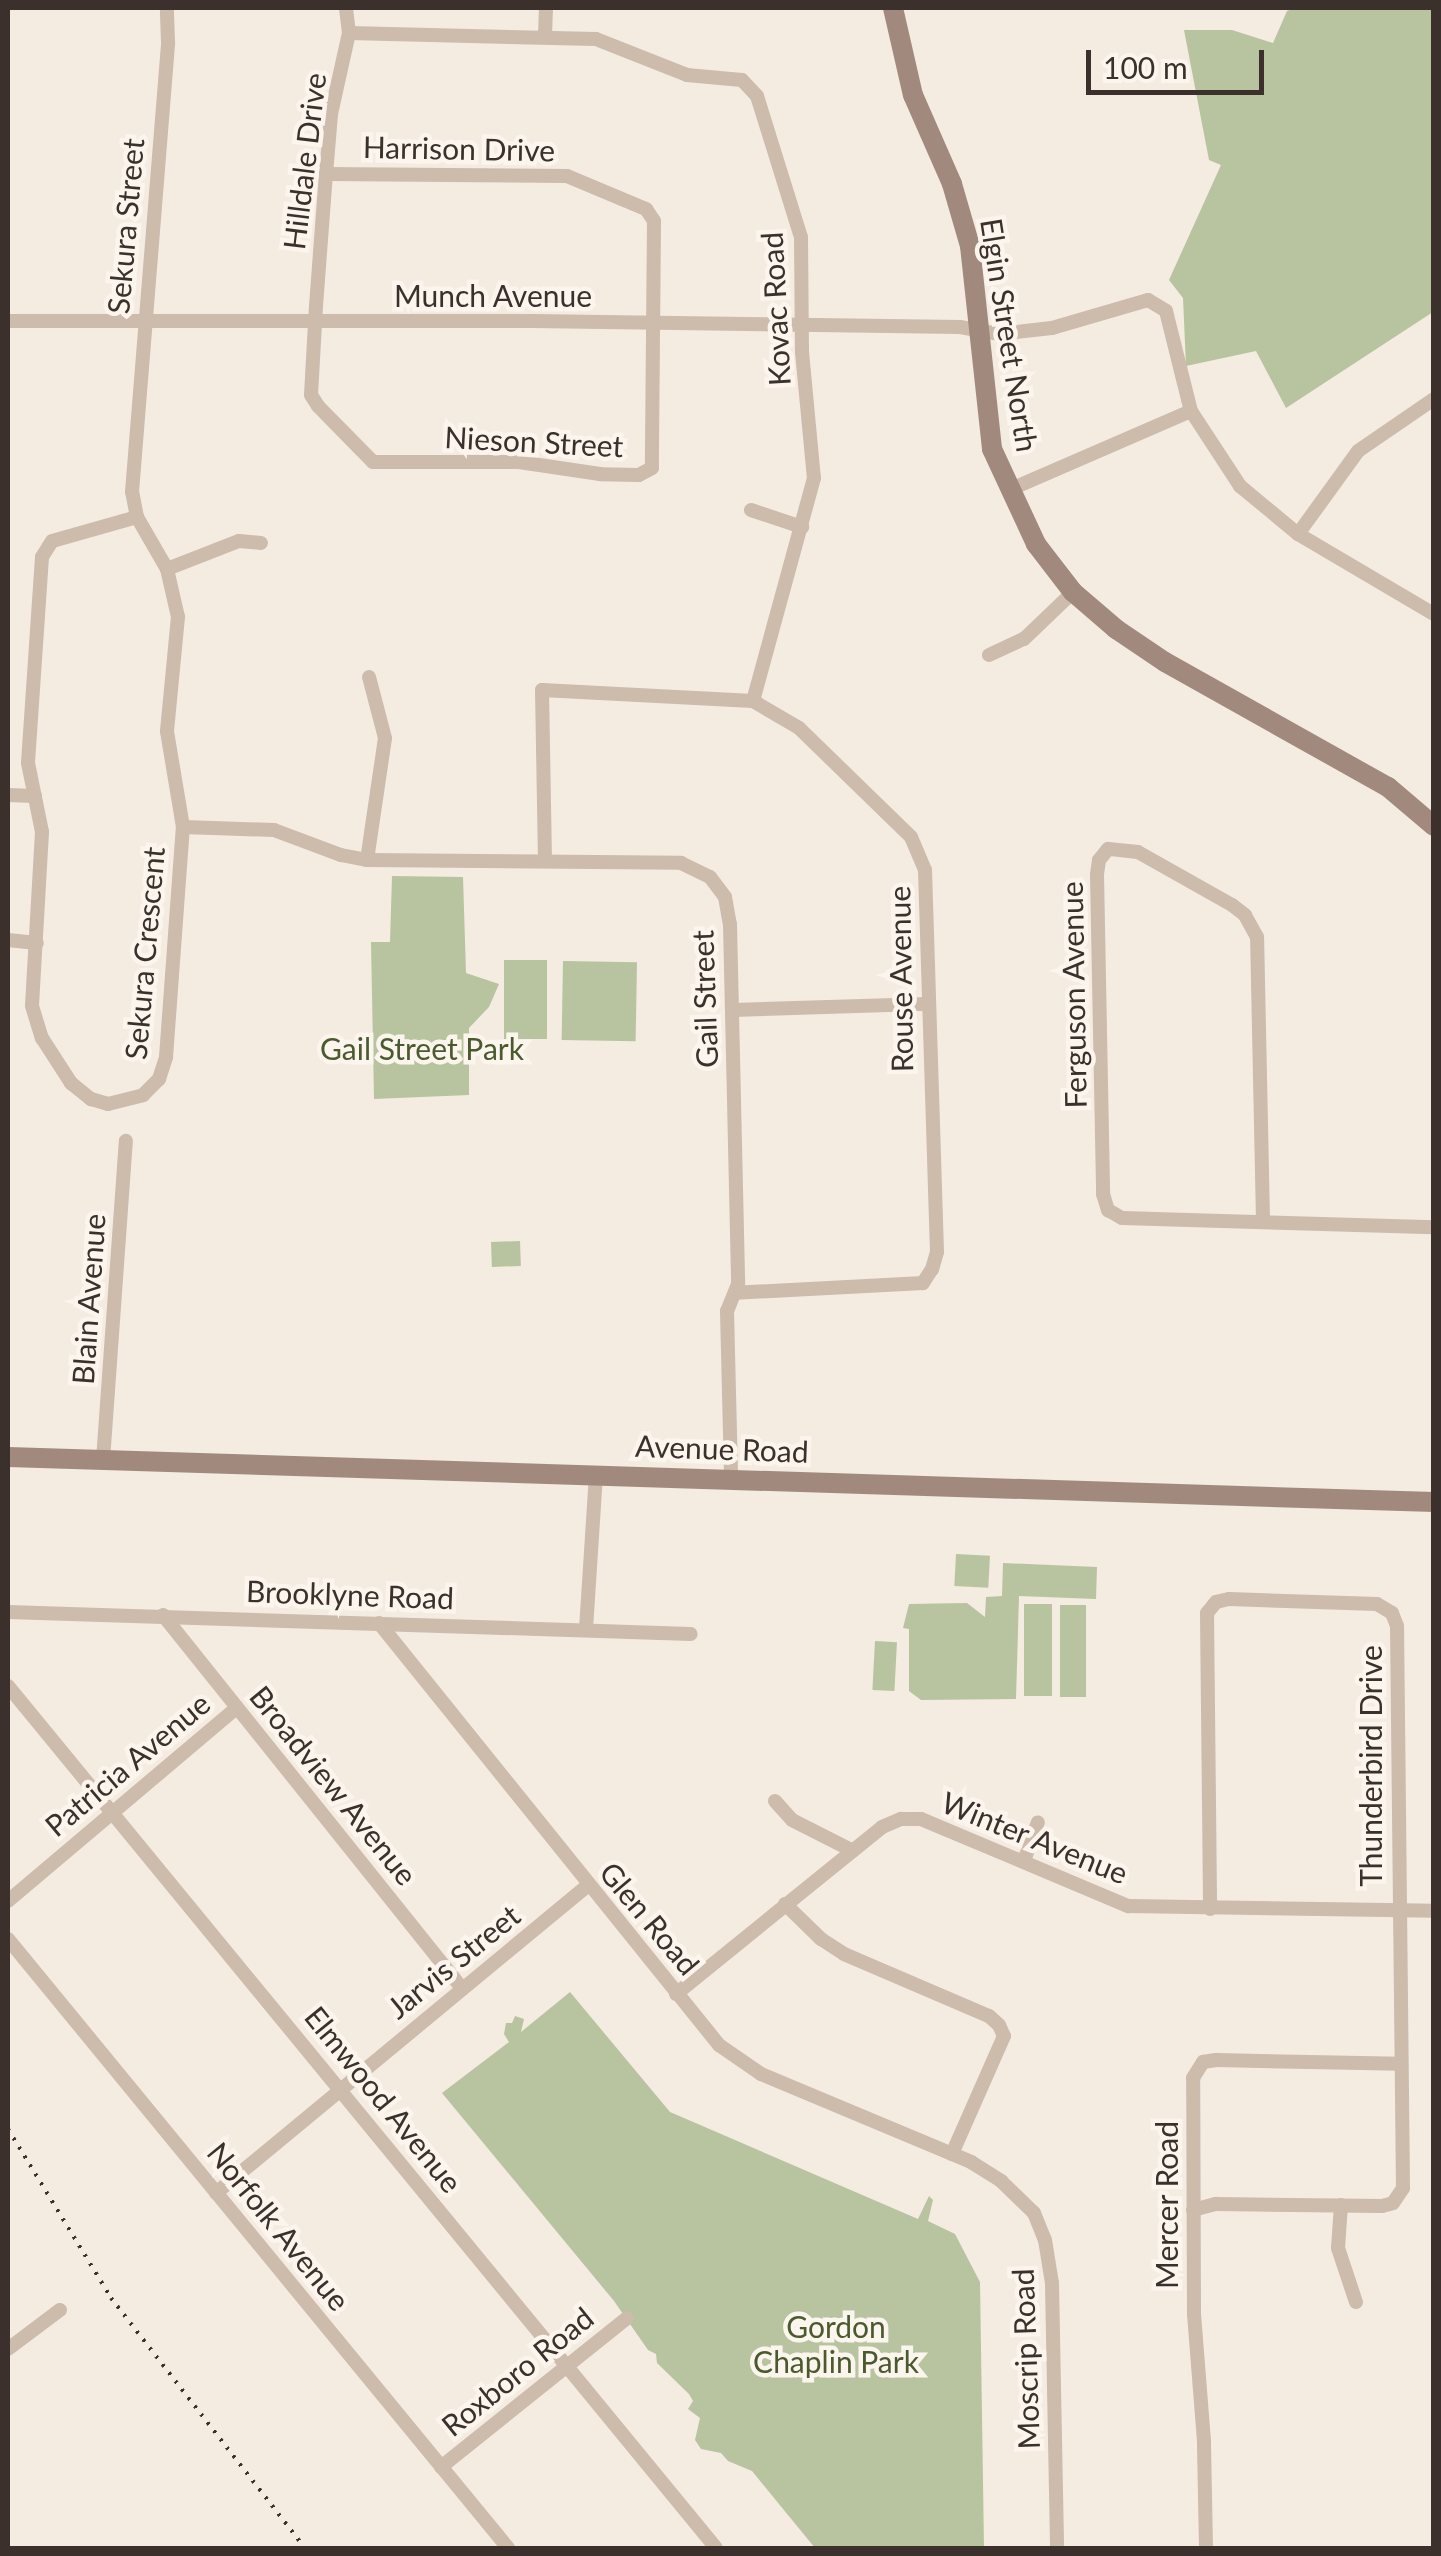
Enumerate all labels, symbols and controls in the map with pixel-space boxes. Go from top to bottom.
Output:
scale bar [1091,30,1268,92]
text: 100 m [1103,49,1188,85]
street label: Hilldale Drive [275,71,333,251]
street label: Harrison Drive [363,128,555,168]
street label: Sekura Street [99,137,151,315]
street label: Elgin Street North [974,216,1046,454]
street label: Kovac Road [753,231,797,387]
street label: Munch Avenue [393,277,593,313]
street label: Nieson Street [444,418,624,464]
street label: Sekura Crescent [117,845,171,1061]
street label: Ferguson Avenue [1053,881,1093,1109]
street label: Rouse Avenue [880,885,920,1073]
street label: Gail Street [684,930,724,1068]
park label: Gail Street Park [320,1030,524,1066]
street label: Blain Avenue [64,1212,112,1386]
street label: Avenue Road [635,1427,809,1469]
street label: Brooklyne Road [245,1572,455,1616]
street label: Thunderbird Drive [1352,1645,1388,1887]
street label: Broadview Avenue [242,1678,426,1892]
street label: Patricia Avenue [37,1684,217,1844]
street label: Winter Avenue [936,1783,1134,1891]
street label: Glen Road [593,1854,707,1982]
street label: Jarvis Street [379,1897,527,2025]
street label: Elmwood Avenue [298,1998,470,2200]
street label: Mercer Road [1148,2121,1184,2289]
street label: Norfolk Avenue [200,2134,358,2318]
street label: Moscrip Road [1004,2268,1046,2450]
street label: Roxboro Road [434,2299,600,2443]
park label: Gordon Chaplin Park [753,2308,919,2378]

